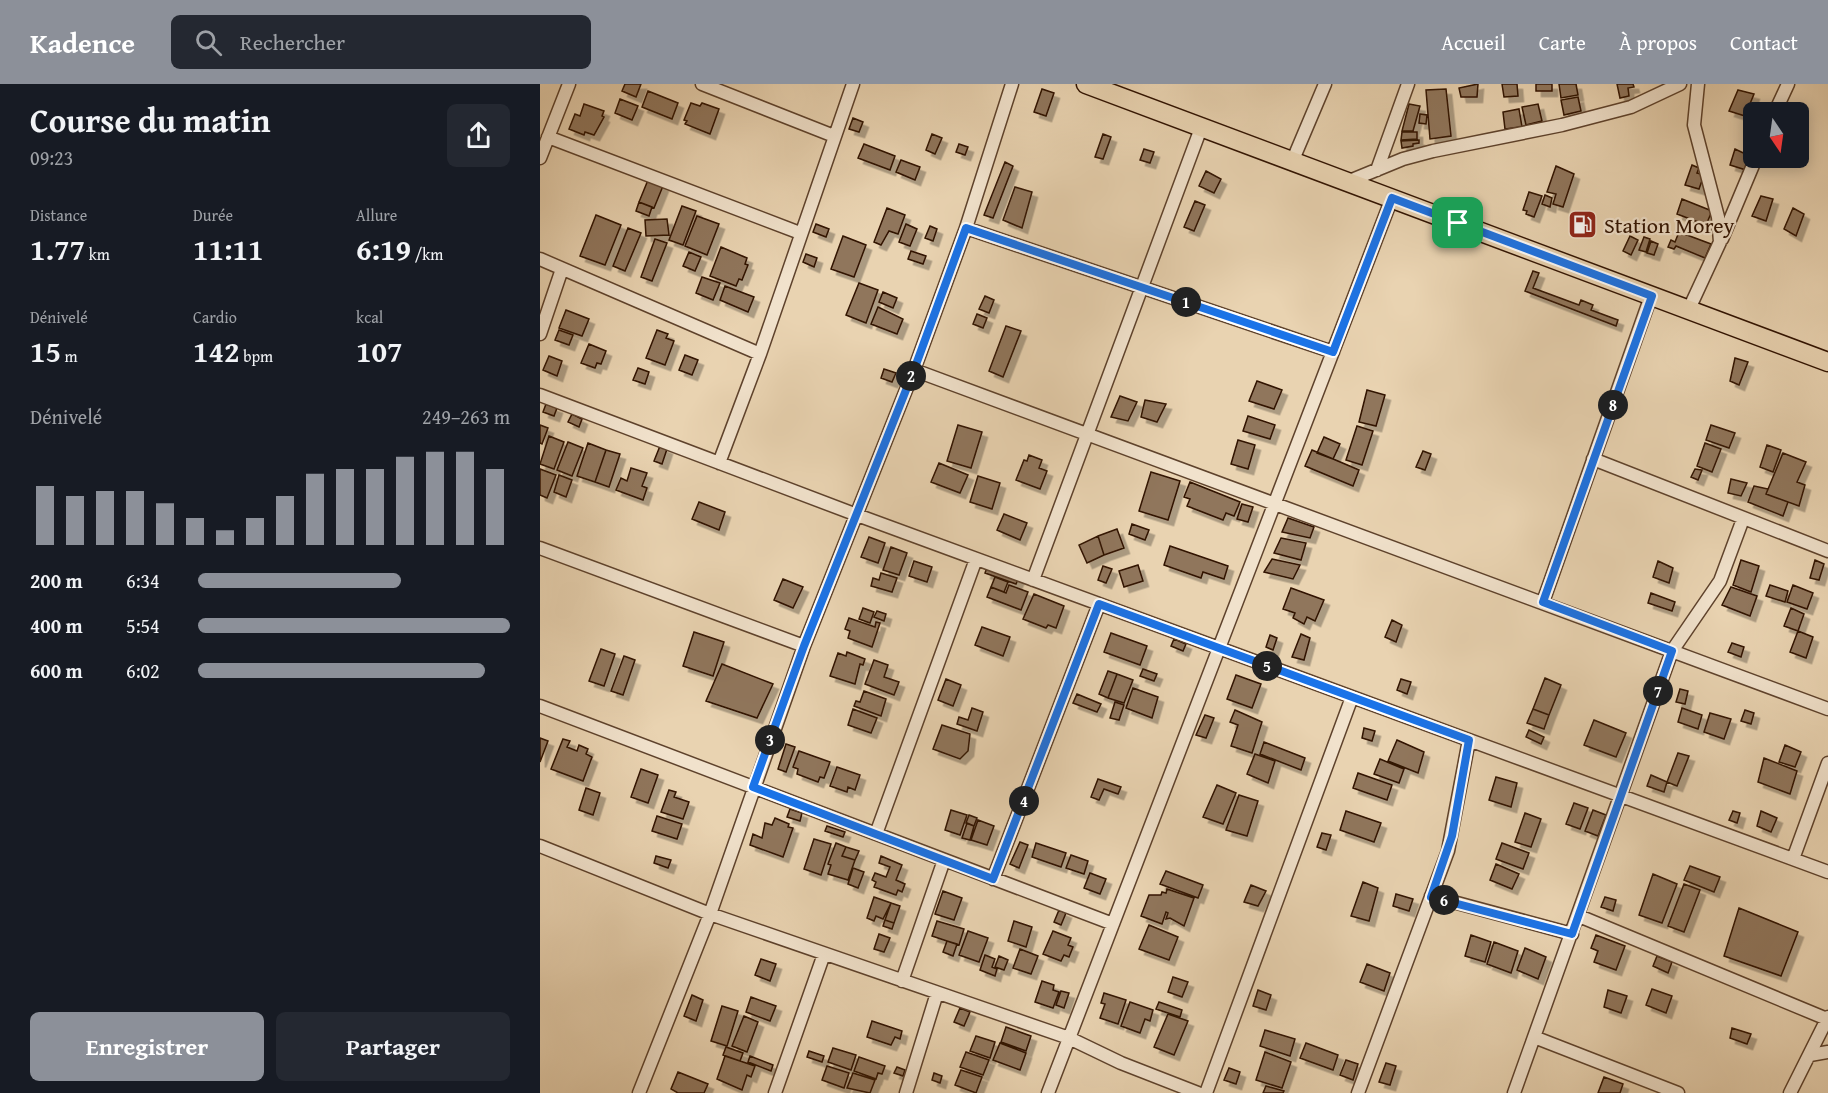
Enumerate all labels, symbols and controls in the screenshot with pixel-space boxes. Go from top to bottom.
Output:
search box [171,15,591,69]
text: Kadence [30,22,135,63]
icon: search [192,26,225,59]
text: Rechercher [240,26,345,58]
text: Accueil [1441,27,1506,58]
text: Carte [1539,27,1586,58]
text: À propos [1619,27,1697,58]
text: Contact [1730,27,1798,58]
text: Course du matin [30,96,271,144]
north arrow [1743,102,1809,168]
map controls [1743,102,1809,168]
button: share [447,104,510,167]
text: 09:23 [30,143,73,172]
pin [1432,197,1483,248]
text: Distance [30,203,87,227]
text: Durée [193,203,233,227]
text: Allure [356,203,397,227]
icon: arrive [1441,206,1474,239]
fuel station icon: Station Morey [1567,209,1599,241]
place label: Station Morey [1604,209,1735,241]
text: 1.77 [30,227,85,271]
text: 11:11 [193,227,264,271]
text: 6:19 [356,227,411,271]
text: km [85,242,110,266]
text: /km [411,242,443,266]
pin: 1 [1171,287,1201,317]
text: 1 [1182,290,1190,314]
text: Dénivelé [30,305,88,329]
text: Cardio [193,305,237,329]
text: kcal [356,305,383,329]
text: 15 [30,329,61,373]
text: 142 [193,329,240,373]
text: 107 [356,329,403,373]
text: m [61,344,78,368]
text: bpm [240,344,273,368]
pin: 2 [896,361,926,391]
text: 2 [907,364,915,388]
pin: 8 [1598,390,1628,420]
text: 8 [1609,393,1617,417]
text: Dénivelé [30,402,102,431]
text: 249–263 m [422,402,510,431]
text: 200 m [30,566,83,595]
text: 6:34 [126,566,160,595]
text: 400 m [30,611,83,640]
text: 5:54 [126,611,160,640]
pin: 5 [1252,651,1282,681]
text: 5 [1263,654,1271,678]
text: 600 m [30,656,83,685]
text: 6:02 [126,656,160,685]
pin: 7 [1643,676,1673,706]
text: 7 [1654,679,1662,703]
pin: 3 [755,725,785,755]
text: 3 [766,728,774,752]
pin: 4 [1009,786,1039,816]
text: 4 [1020,789,1028,813]
pin: 6 [1429,885,1459,915]
text: 6 [1440,888,1448,912]
button: Enregistrer [30,1012,264,1081]
button: Partager [276,1012,510,1081]

